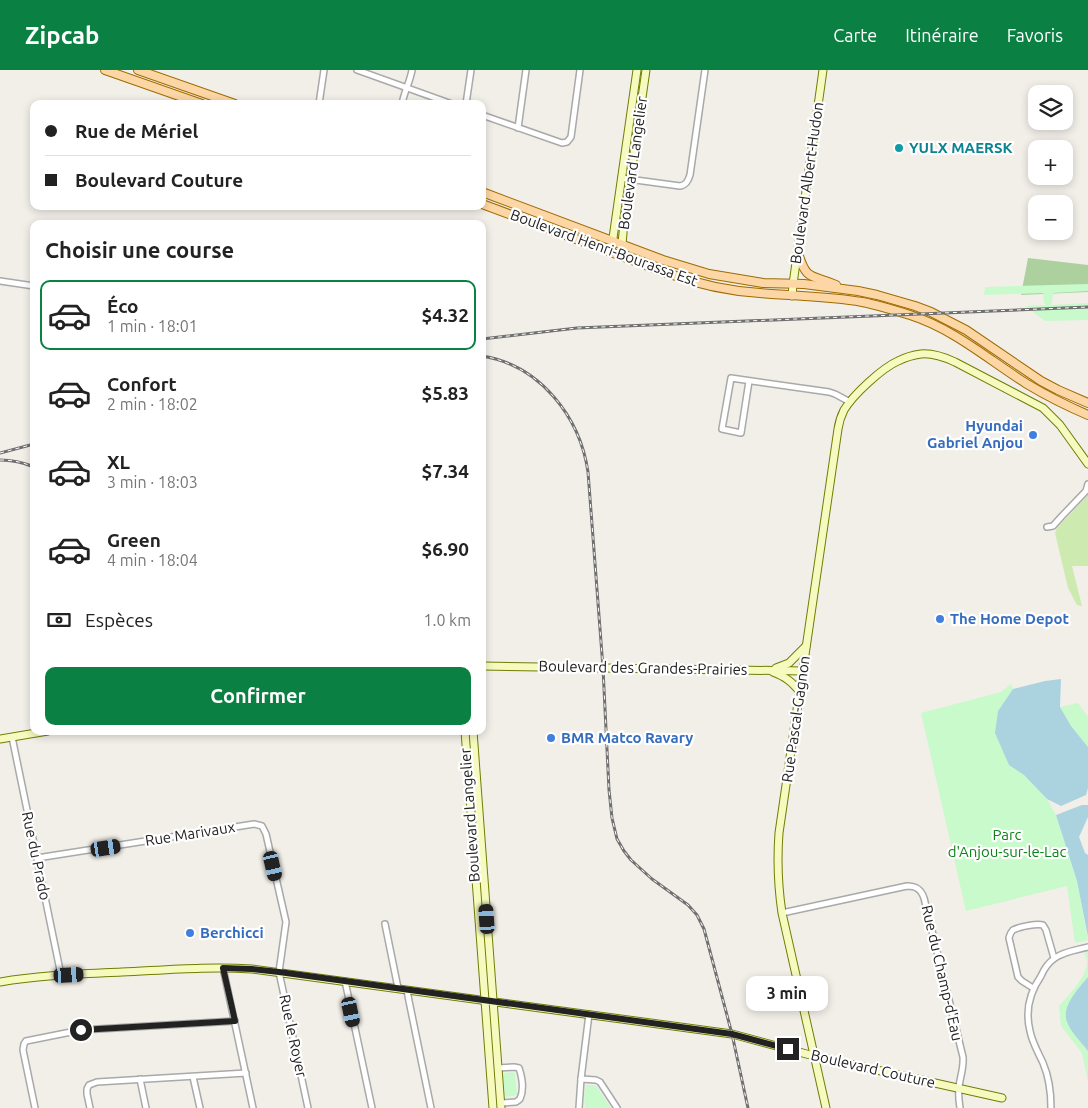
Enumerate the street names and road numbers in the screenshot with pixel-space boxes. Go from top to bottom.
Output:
street label: Boulevard Langelier [615,95,650,231]
street label: Boulevard Albert-Hudon [787,101,826,265]
street label: Boulevard Henri-Bourassa Est [508,206,700,289]
street label: Rue Pascal-Gagnon [778,654,813,783]
street label: Boulevard des Grandes-Prairies [538,657,748,678]
street label: Boulevard Langelier [456,747,483,883]
street label: Rue du Prado [19,810,54,902]
street label: Rue Marivaux [144,818,237,849]
street label: Rue du Champ-d'Eau [919,903,966,1043]
street label: Rue le Royer [276,993,311,1079]
street label: Boulevard Couture [809,1046,937,1091]

